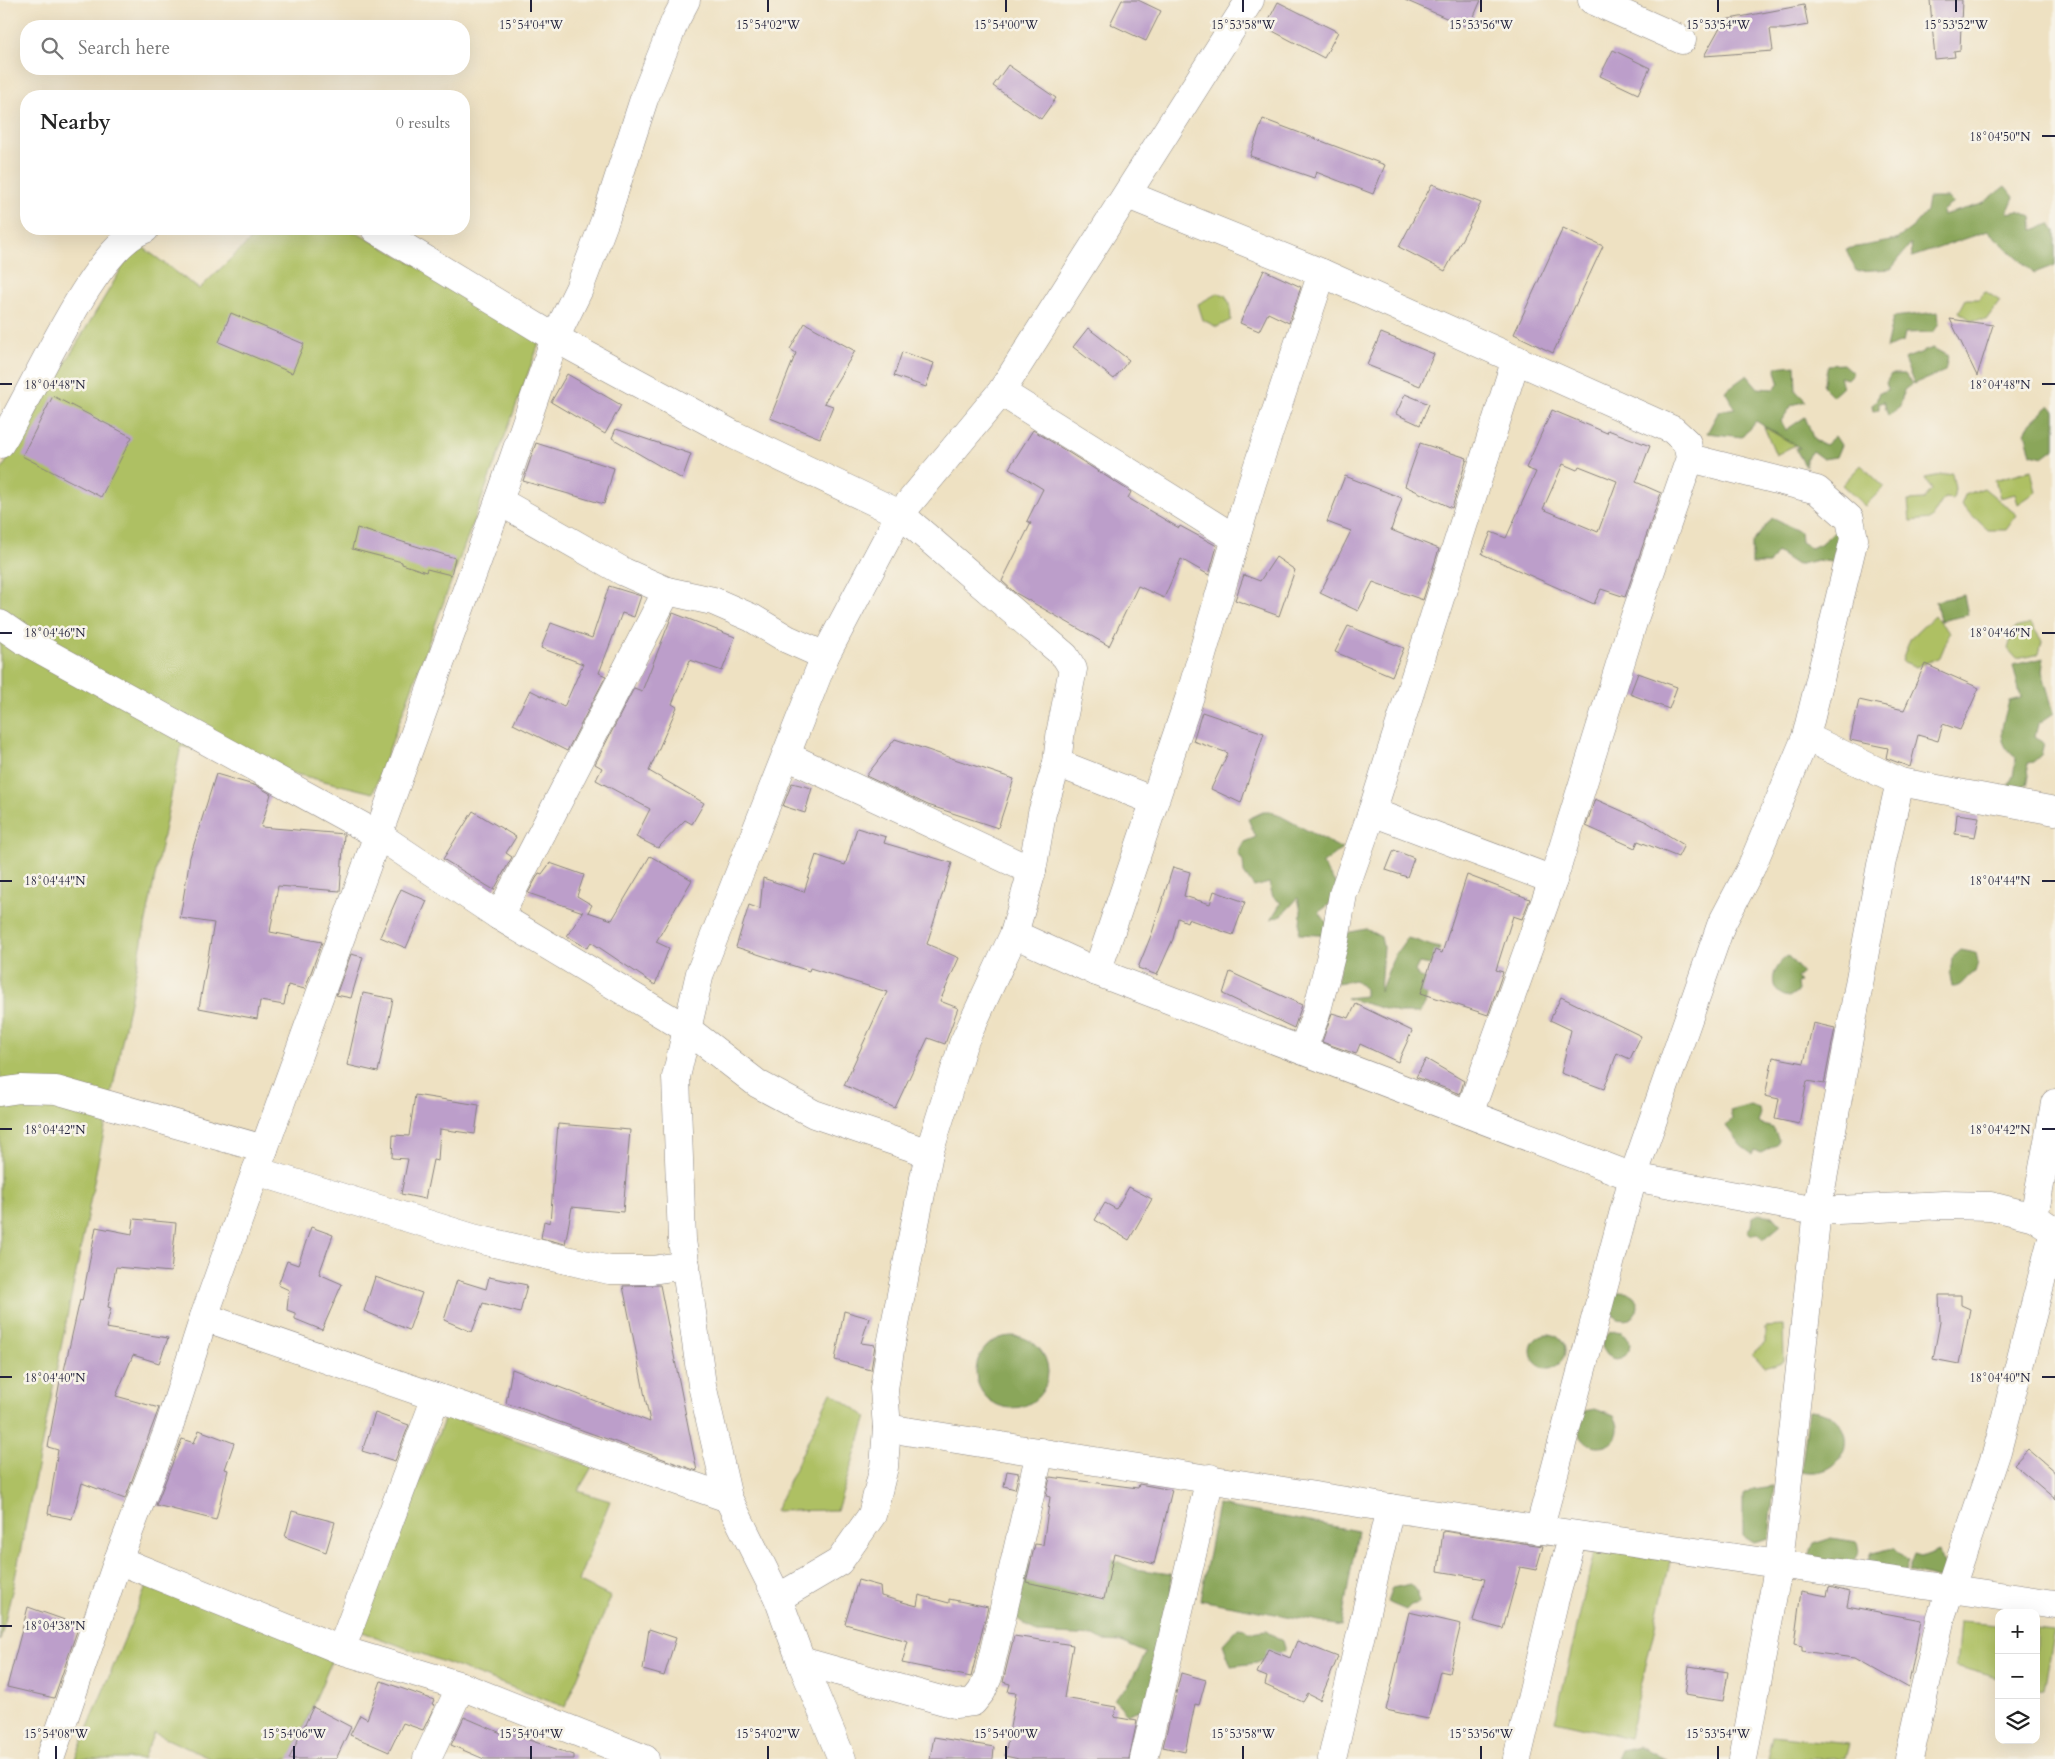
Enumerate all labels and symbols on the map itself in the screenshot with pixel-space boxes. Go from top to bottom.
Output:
text: 15°54'04"W [499,17,564,33]
text: 15°54'02"W [736,17,801,33]
text: 15°54'00"W [974,17,1039,33]
text: 15°53'58"W [1211,17,1276,33]
text: 15°53'56"W [1449,17,1514,33]
text: 15°53'54"W [1686,17,1751,33]
text: 15°53'52"W [1924,17,1989,33]
text: 18°04'50"N [1970,129,2031,145]
text: 18°04'48"N [25,377,86,393]
text: 18°04'48"N [1970,377,2031,393]
text: 18°04'46"N [25,625,86,641]
text: 18°04'46"N [1970,625,2031,641]
text: 18°04'44"N [25,873,86,889]
text: 18°04'44"N [1970,873,2031,889]
text: 18°04'42"N [25,1122,86,1138]
text: 18°04'42"N [1970,1122,2031,1138]
text: 18°04'40"N [25,1370,86,1386]
text: 18°04'40"N [1970,1370,2031,1386]
text: 18°04'38"N [25,1618,86,1634]
text: 15°54'08"W [24,1726,89,1742]
text: 15°54'06"W [262,1726,327,1742]
text: 15°54'04"W [499,1726,564,1742]
text: 15°54'02"W [736,1726,801,1742]
text: 15°54'00"W [974,1726,1039,1742]
text: 15°53'58"W [1211,1726,1276,1742]
text: 15°53'56"W [1449,1726,1514,1742]
text: 15°53'54"W [1686,1726,1751,1742]

